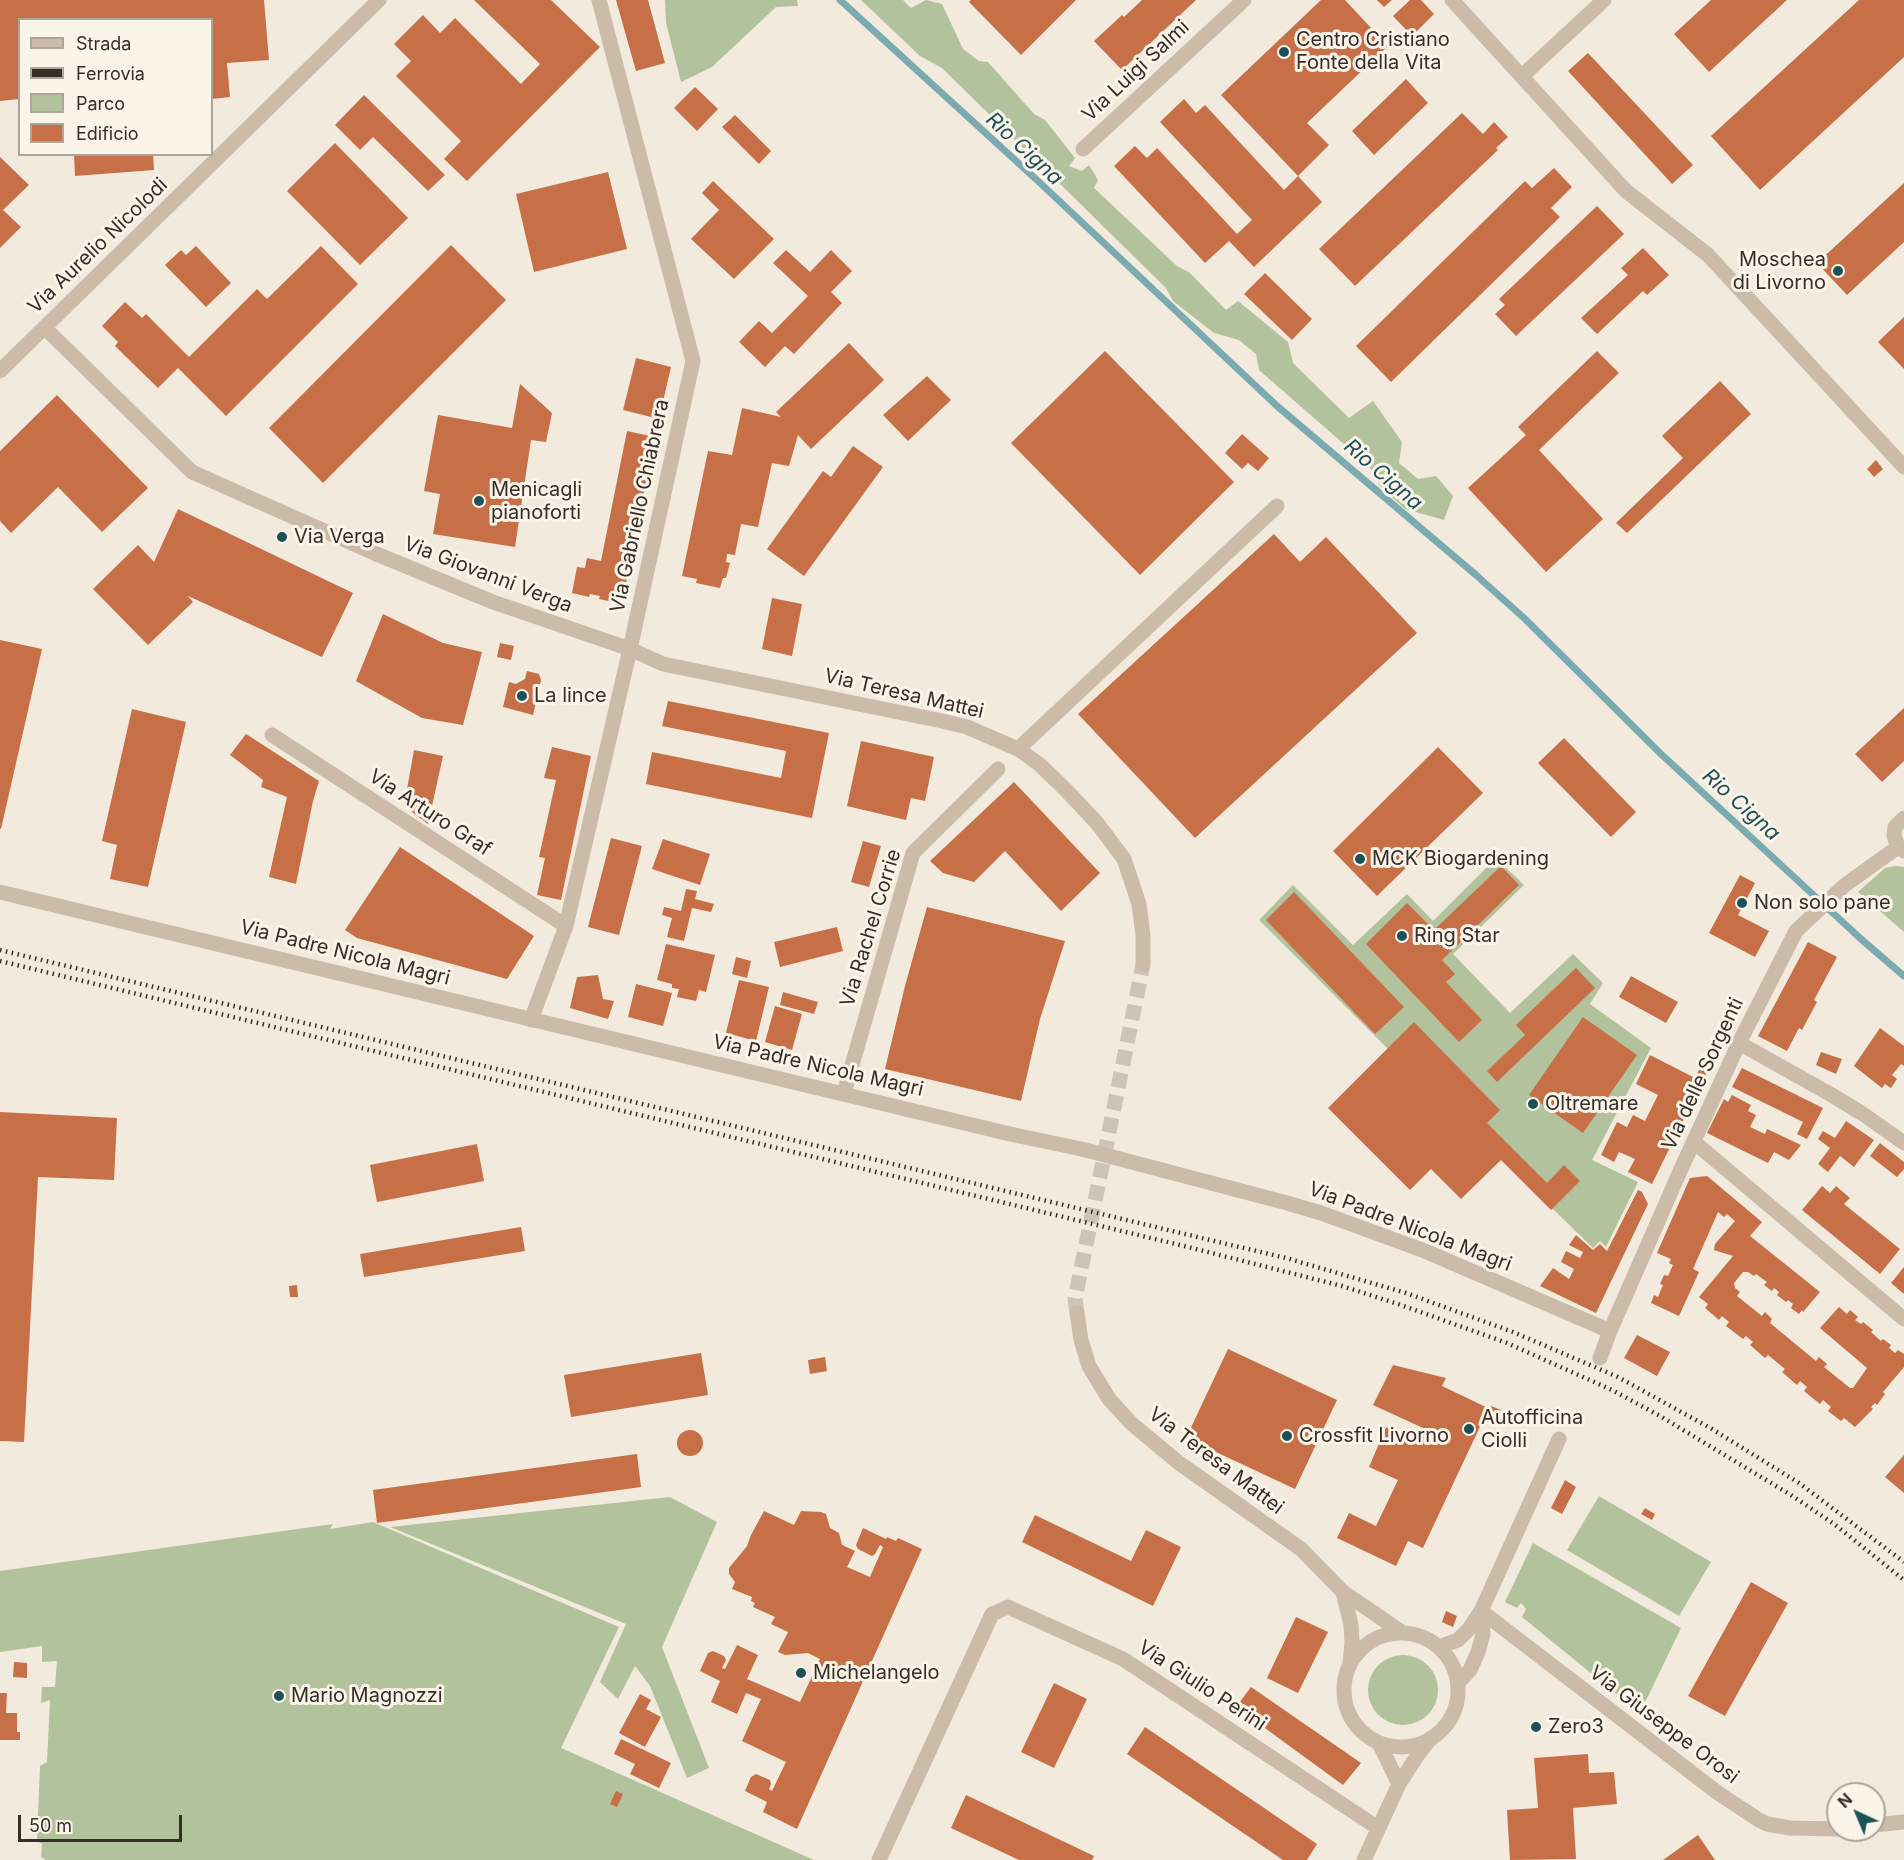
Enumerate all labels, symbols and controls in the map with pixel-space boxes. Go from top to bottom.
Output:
street label: Via Luigi Salmi [1078,15,1194,127]
legend [18,18,213,156]
place label: Centro Cristiano Fonte della Vita [1296,28,1450,75]
text: Strada [76,33,131,54]
marker: Centro Cristiano Fonte della Vita [1277,45,1291,59]
text: Ferrovia [76,63,145,84]
text: Parco [76,93,125,114]
water label: Rio Cigna [980,107,1068,191]
text: Edificio [76,123,139,144]
street label: Via Aurelio Nicolodi [23,173,173,319]
place label: Moschea di Livorno [1733,248,1826,295]
marker: Moschea di Livorno [1831,264,1845,278]
street label: Via Gabriello Chiabrera [606,397,674,615]
water label: Rio Cigna [1339,434,1427,516]
place label: Menicagli pianoforti [491,478,582,525]
marker: Menicagli pianoforti [472,494,486,508]
place label: Via Verga [294,525,385,549]
marker: Via Verga [275,530,289,544]
street label: Via Giovanni Verga [400,532,576,618]
street label: Via Teresa Mattei [822,664,986,724]
place label: La lince [534,684,607,708]
marker: La lince [515,689,529,703]
street label: Via Arturo Graf [364,764,496,862]
water label: Rio Cigna [1697,764,1785,846]
street label: Via Rachel Corrie [836,846,906,1010]
place label: MCK Biogardening [1372,847,1549,871]
marker: MCK Biogardening [1353,852,1367,866]
place label: Non solo pane [1754,891,1891,915]
marker: Non solo pane [1735,896,1749,910]
street label: Via Padre Nicola Magri [238,915,452,991]
place label: Ring Star [1414,924,1500,948]
marker: Ring Star [1395,929,1409,943]
street label: Via delle Sorgenti [1657,994,1749,1154]
street label: Via Padre Nicola Magri [710,1030,926,1102]
place label: Oltremare [1545,1092,1638,1116]
marker: Oltremare [1526,1097,1540,1111]
street label: Via Padre Nicola Magri [1305,1177,1515,1277]
street label: Via Teresa Mattei [1144,1402,1288,1520]
place label: Autofficina Ciolli [1481,1406,1583,1453]
marker: Autofficina Ciolli [1462,1422,1476,1436]
place label: Crossfit Livorno [1299,1424,1449,1448]
marker: Crossfit Livorno [1280,1429,1294,1443]
street label: Via Giulio Perini [1133,1636,1271,1736]
place label: Michelangelo [813,1661,939,1685]
street label: Via Giuseppe Orosi [1585,1661,1743,1789]
marker: Michelangelo [794,1666,808,1680]
place label: Mario Magnozzi [291,1684,443,1708]
marker: Mario Magnozzi [272,1689,286,1703]
place label: Zero3 [1548,1715,1604,1739]
marker: Zero3 [1529,1720,1543,1734]
north arrow [1826,1782,1886,1842]
text: N [1834,1789,1856,1812]
scale bar [21,1803,184,1841]
text: 50 m [29,1815,72,1836]

